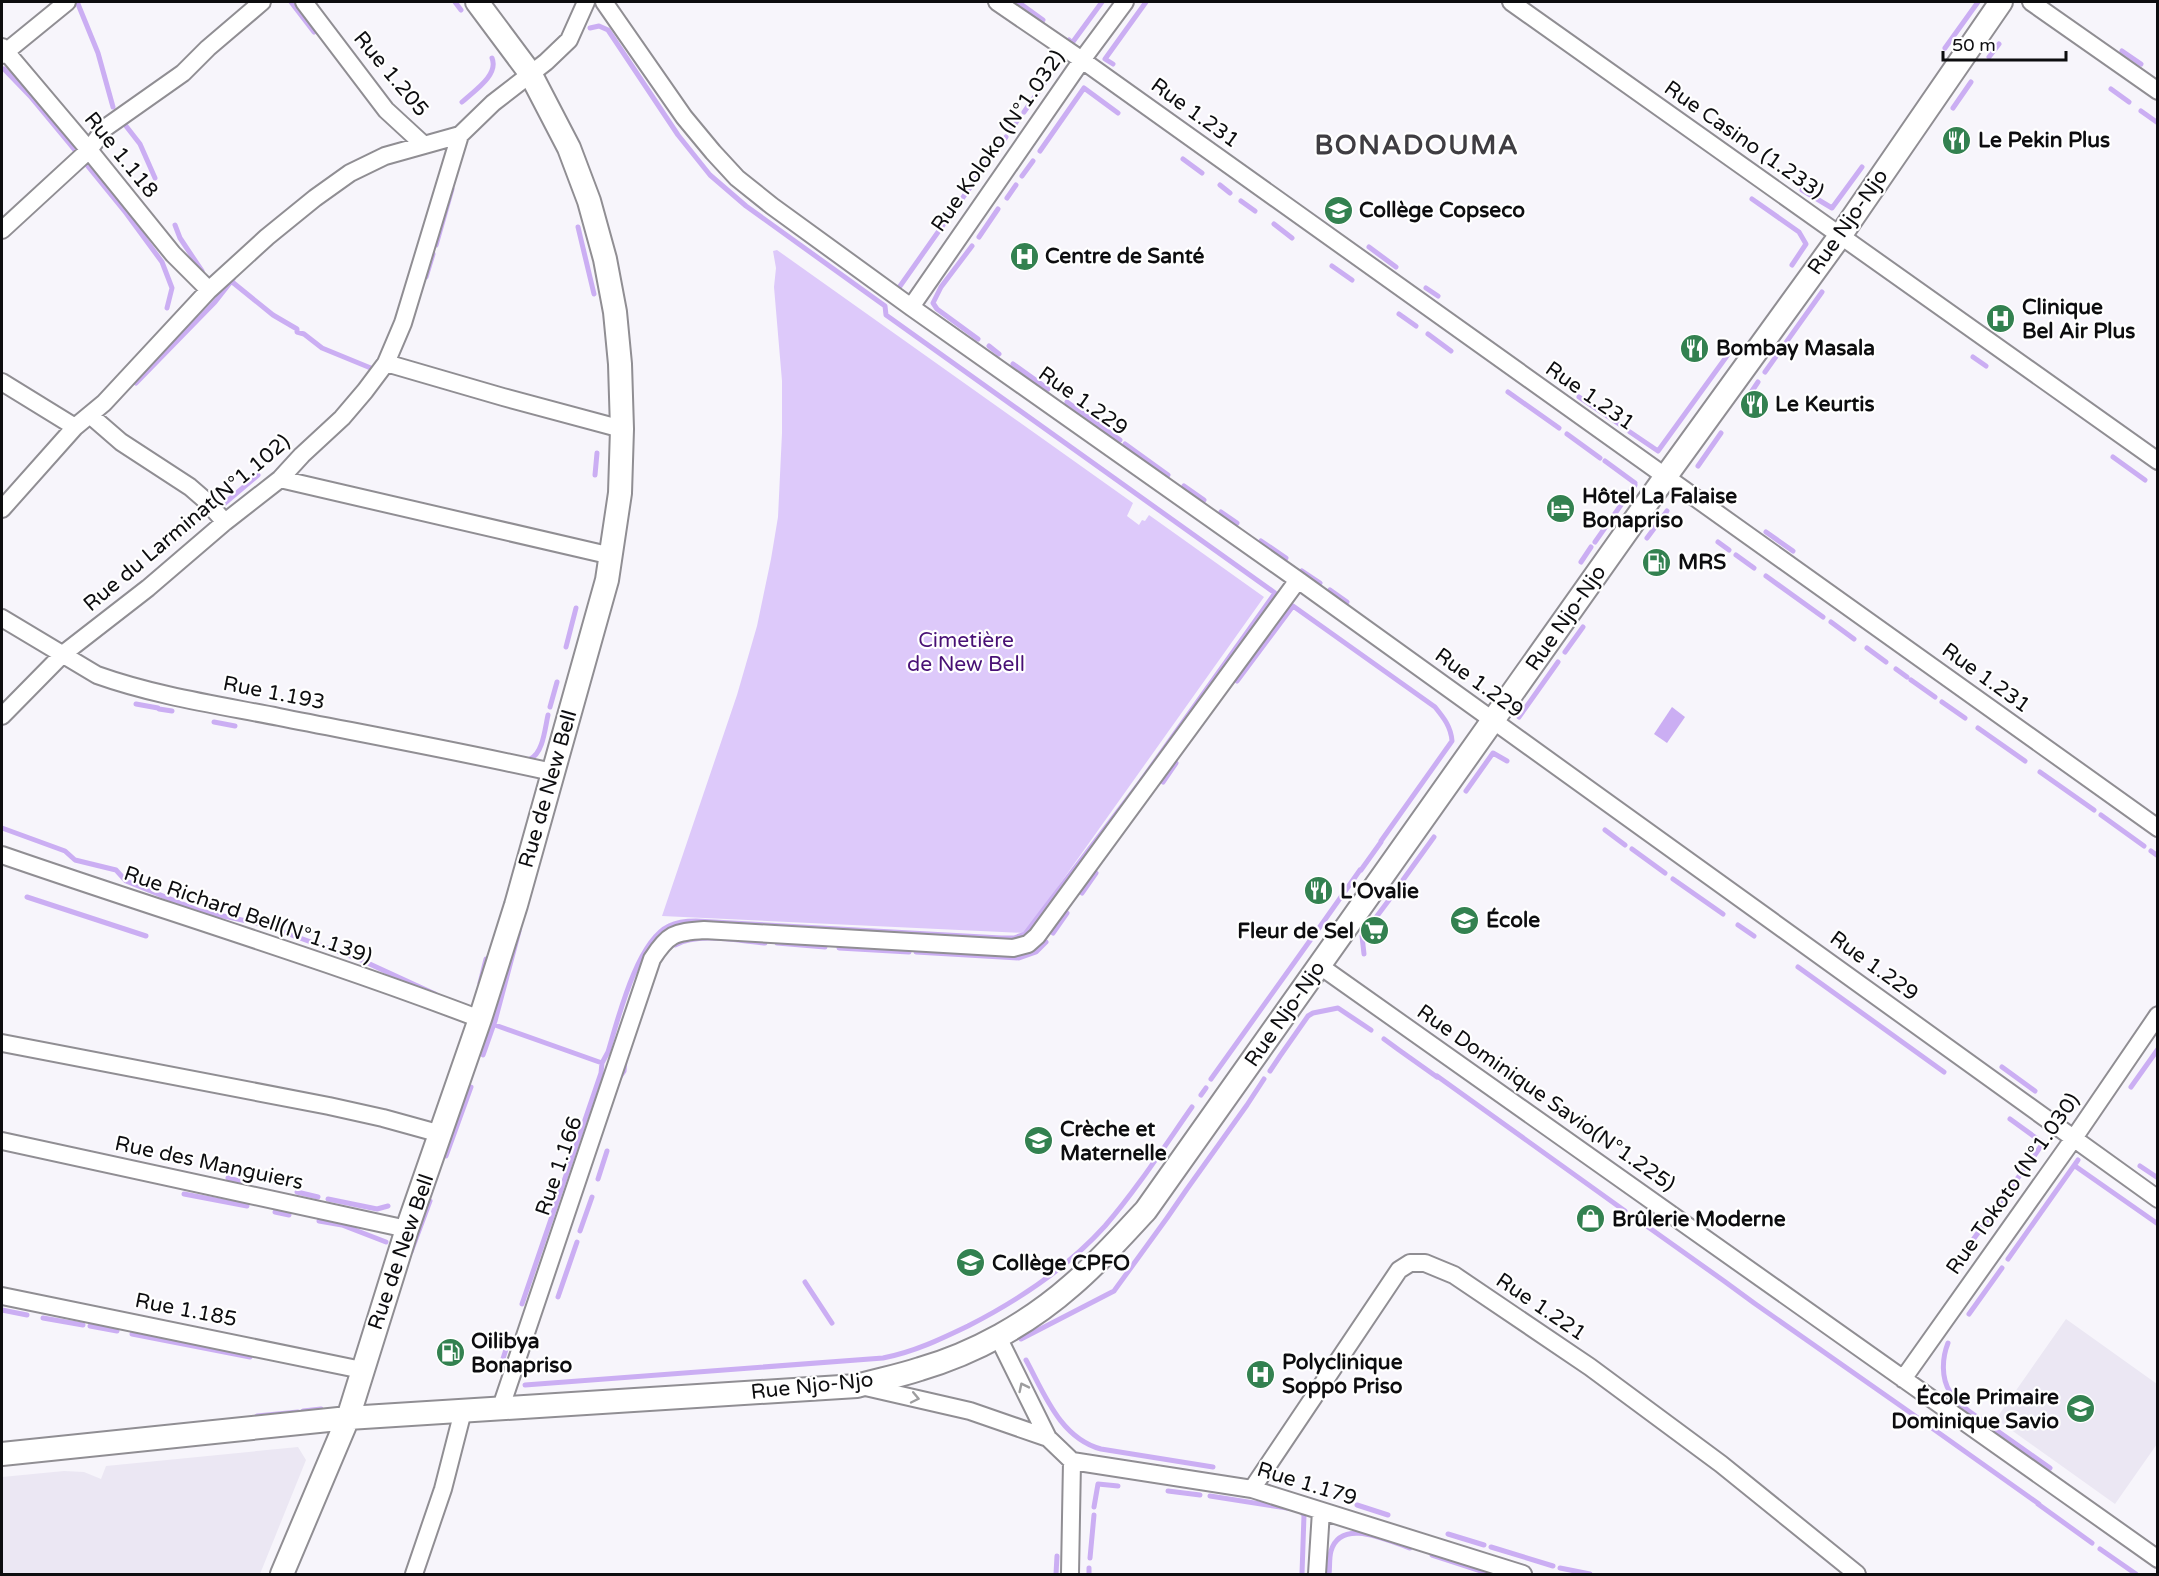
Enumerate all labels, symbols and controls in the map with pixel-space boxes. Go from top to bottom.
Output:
scale bar [1943,24,2066,62]
street label: Rue 1.205 [348,26,434,122]
text: 50 m [1952,34,1996,56]
street label: Rue Koloko (N°1.032) [926,45,1070,237]
street label: Rue 1.231 [1146,73,1244,153]
street label: Rue Casino (1.233) [1659,76,1829,204]
street label: Rue 1.118 [79,107,163,203]
restaurant icon: Le Pekin Plus [1941,124,1973,156]
place label: Le Pekin Plus [1978,128,2110,153]
district label: BONADOUMA [1315,129,1519,162]
street label: Rue Njo-Njo [1802,164,1894,280]
school or university icon: Collège Copseco [1322,194,1354,226]
place label: Collège Copseco [1359,198,1525,223]
hospital icon: Centre de Santé [1008,240,1040,272]
place label: Centre de Santé [1045,244,1205,269]
place label: Clinique Bel Air Plus [2022,295,2135,344]
hospital icon: Clinique Bel Air Plus [1985,303,2017,335]
restaurant icon: Bombay Masala [1679,332,1711,364]
place label: Bombay Masala [1716,336,1875,361]
street label: Rue 1.231 [1541,356,1639,436]
street label: Rue 1.229 [1034,361,1132,441]
restaurant icon: Le Keurtis [1738,388,1770,420]
place label: Le Keurtis [1775,392,1875,417]
street label: Rue du Larminat(N°1.102) [79,429,295,617]
place label: Hôtel La Falaise Bonapriso [1582,484,1737,533]
hotel icon: Hôtel La Falaise Bonapriso [1545,492,1577,524]
fuel station icon: MRS [1641,546,1673,578]
place label: MRS [1678,550,1726,575]
street label: Rue Njo-Njo [1520,560,1612,676]
park label: Cimetière de New Bell [907,628,1025,677]
street label: Rue 1.231 [1937,638,2035,718]
street label: Rue 1.229 [1430,643,1528,723]
street label: Rue 1.193 [221,671,327,715]
street label: Rue de New Bell [514,707,582,871]
street label: Rue Richard Bell(N°1.139) [121,861,375,969]
restaurant icon: L'Ovalie [1303,875,1335,907]
place label: L'Ovalie [1340,879,1419,904]
school or university icon: École [1449,904,1481,936]
place label: École [1486,907,1540,933]
supermarket icon: Fleur de Sel [1359,915,1391,947]
place label: Fleur de Sel [1237,919,1354,944]
street label: Rue 1.229 [1825,926,1923,1006]
street label: Rue Njo-Njo [1239,956,1331,1072]
street label: Rue Dominique Savio(N°1.225) [1412,999,1680,1197]
street label: Rue Tokoto (N°1.030) [1941,1088,2085,1280]
street label: Rue 1.166 [530,1113,588,1219]
place label: Crèche et Maternelle [1060,1117,1167,1166]
school or university icon: Crèche et Maternelle [1023,1125,1055,1157]
street label: Rue des Manguiers [113,1131,305,1195]
street label: Rue de New Bell [363,1171,439,1333]
shop icon: Brûlerie Moderne [1575,1203,1607,1235]
place label: Brûlerie Moderne [1612,1207,1786,1232]
school or university icon: Collège CPFO [955,1247,987,1279]
place label: Collège CPFO [992,1251,1130,1276]
street label: Rue 1.221 [1491,1268,1591,1346]
street label: Rue 1.185 [133,1288,239,1332]
place label: Oilibya Bonapriso [471,1329,572,1378]
fuel station icon: Oilibya Bonapriso [434,1337,466,1369]
place label: Polyclinique Soppo Priso [1282,1350,1403,1399]
hospital icon: Polyclinique Soppo Priso [1245,1358,1277,1390]
street label: Rue Njo-Njo [749,1367,875,1405]
one-way arrow [1019,1383,1030,1394]
place label: École Primaire Dominique Savio [1891,1384,2059,1434]
one-way arrow [909,1391,919,1404]
school or university icon: École Primaire Dominique Savio [2064,1393,2096,1425]
street label: Rue 1.179 [1254,1457,1360,1511]

